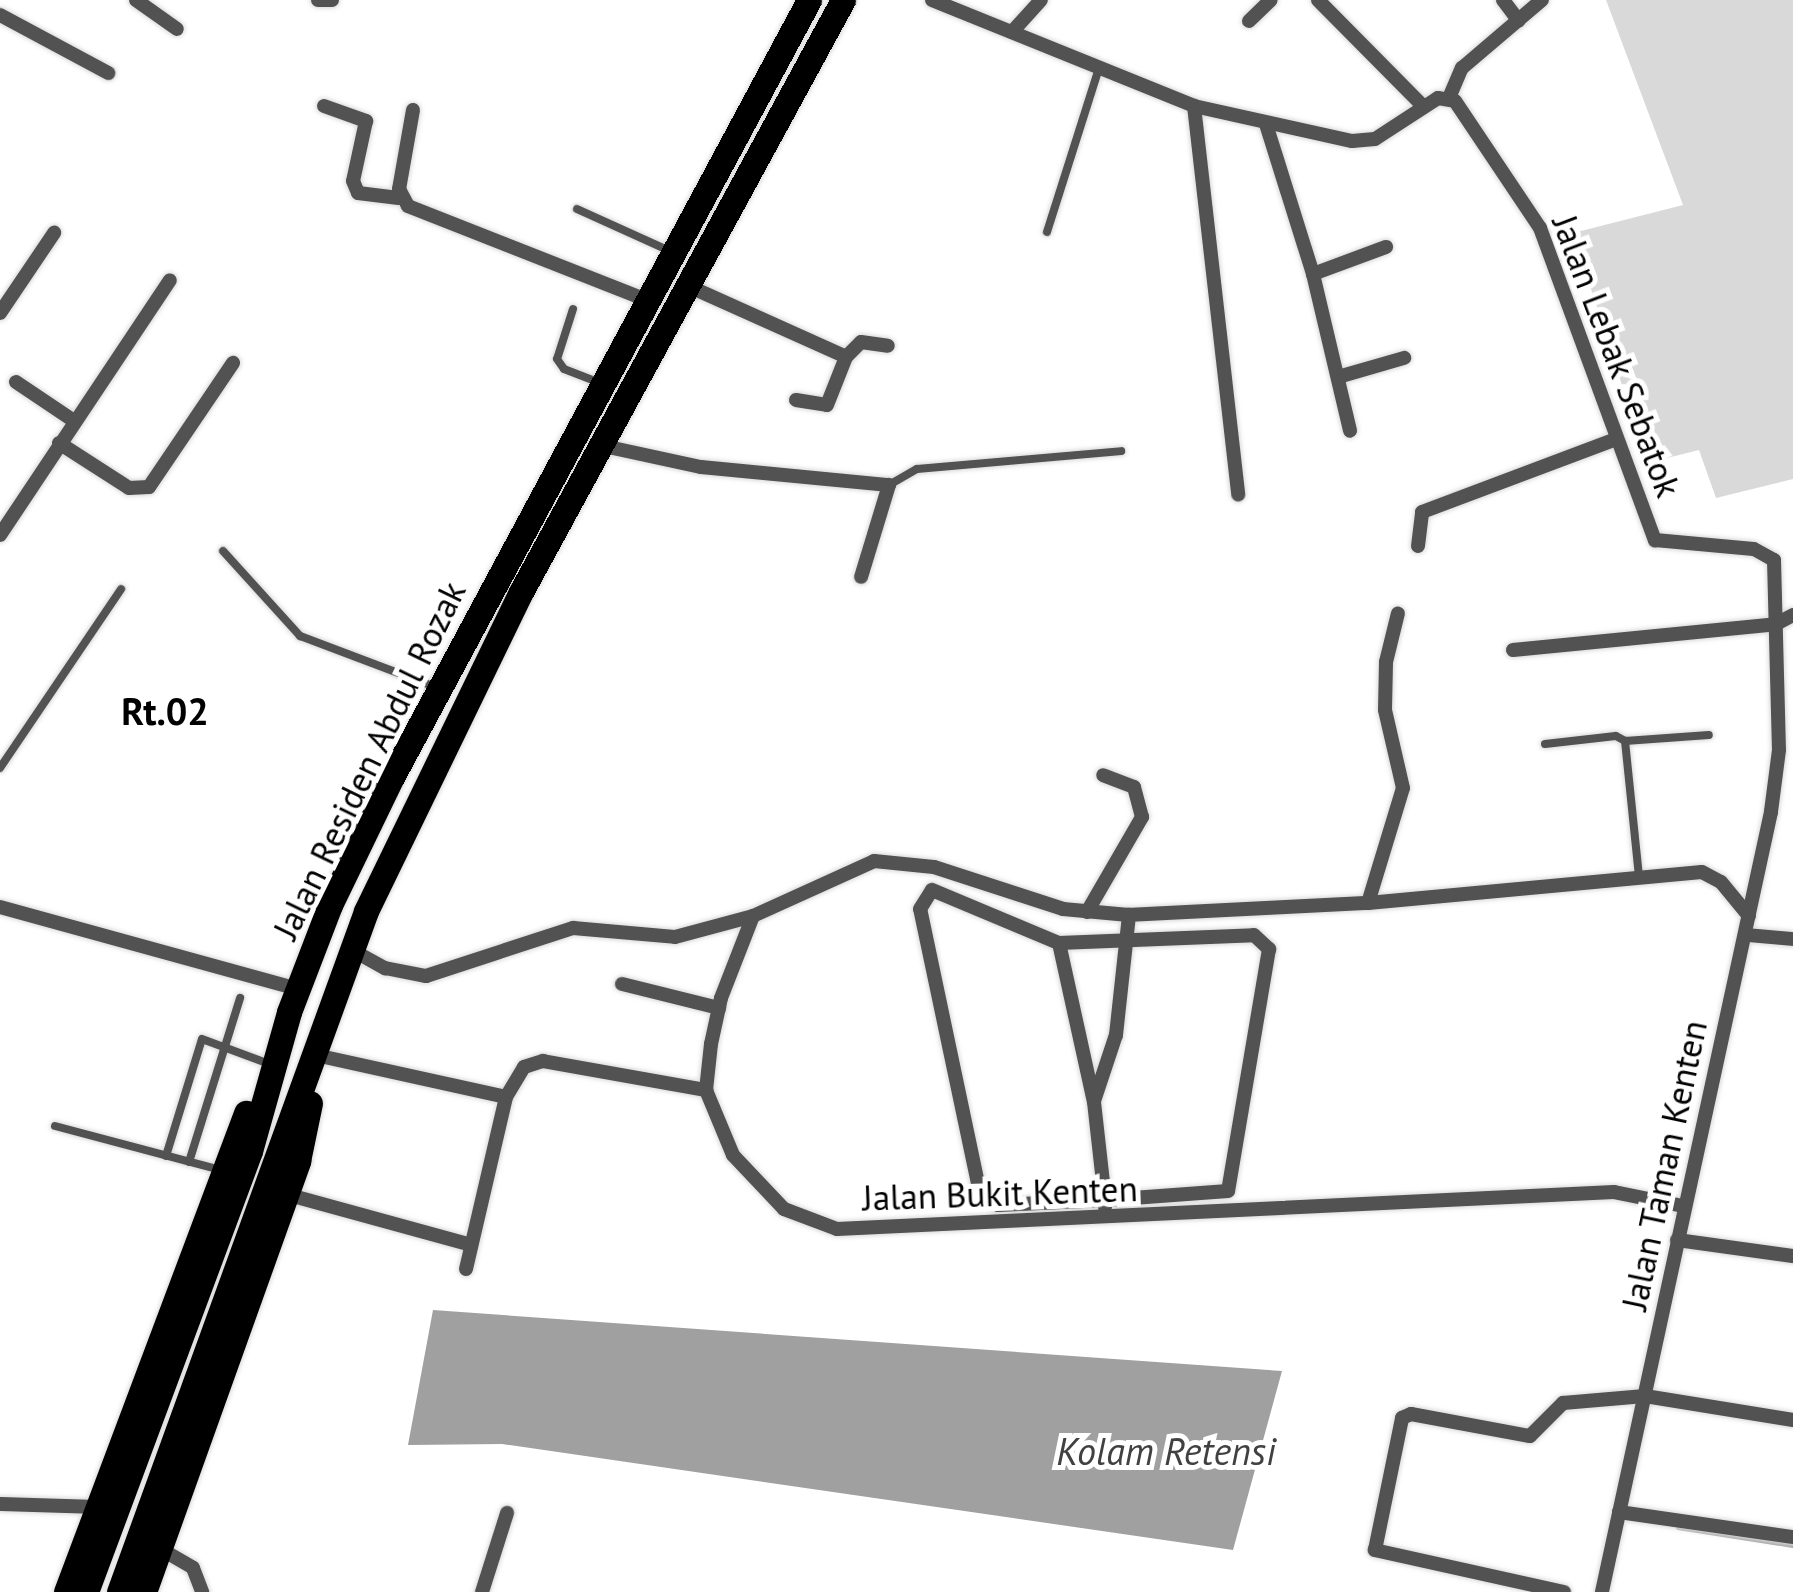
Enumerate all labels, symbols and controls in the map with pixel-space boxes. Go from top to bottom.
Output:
street label: Jalan Lebak Sebatok [1544,209,1690,503]
street label: Jalan Residen Abdul Rozak [264,574,474,946]
district label: Rt.02 [121,688,209,734]
street label: Jalan Taman Kenten [1613,1016,1715,1314]
street label: Jalan Bukit Kenten [862,1167,1138,1219]
water label: Kolam Retensi [1056,1428,1276,1474]

